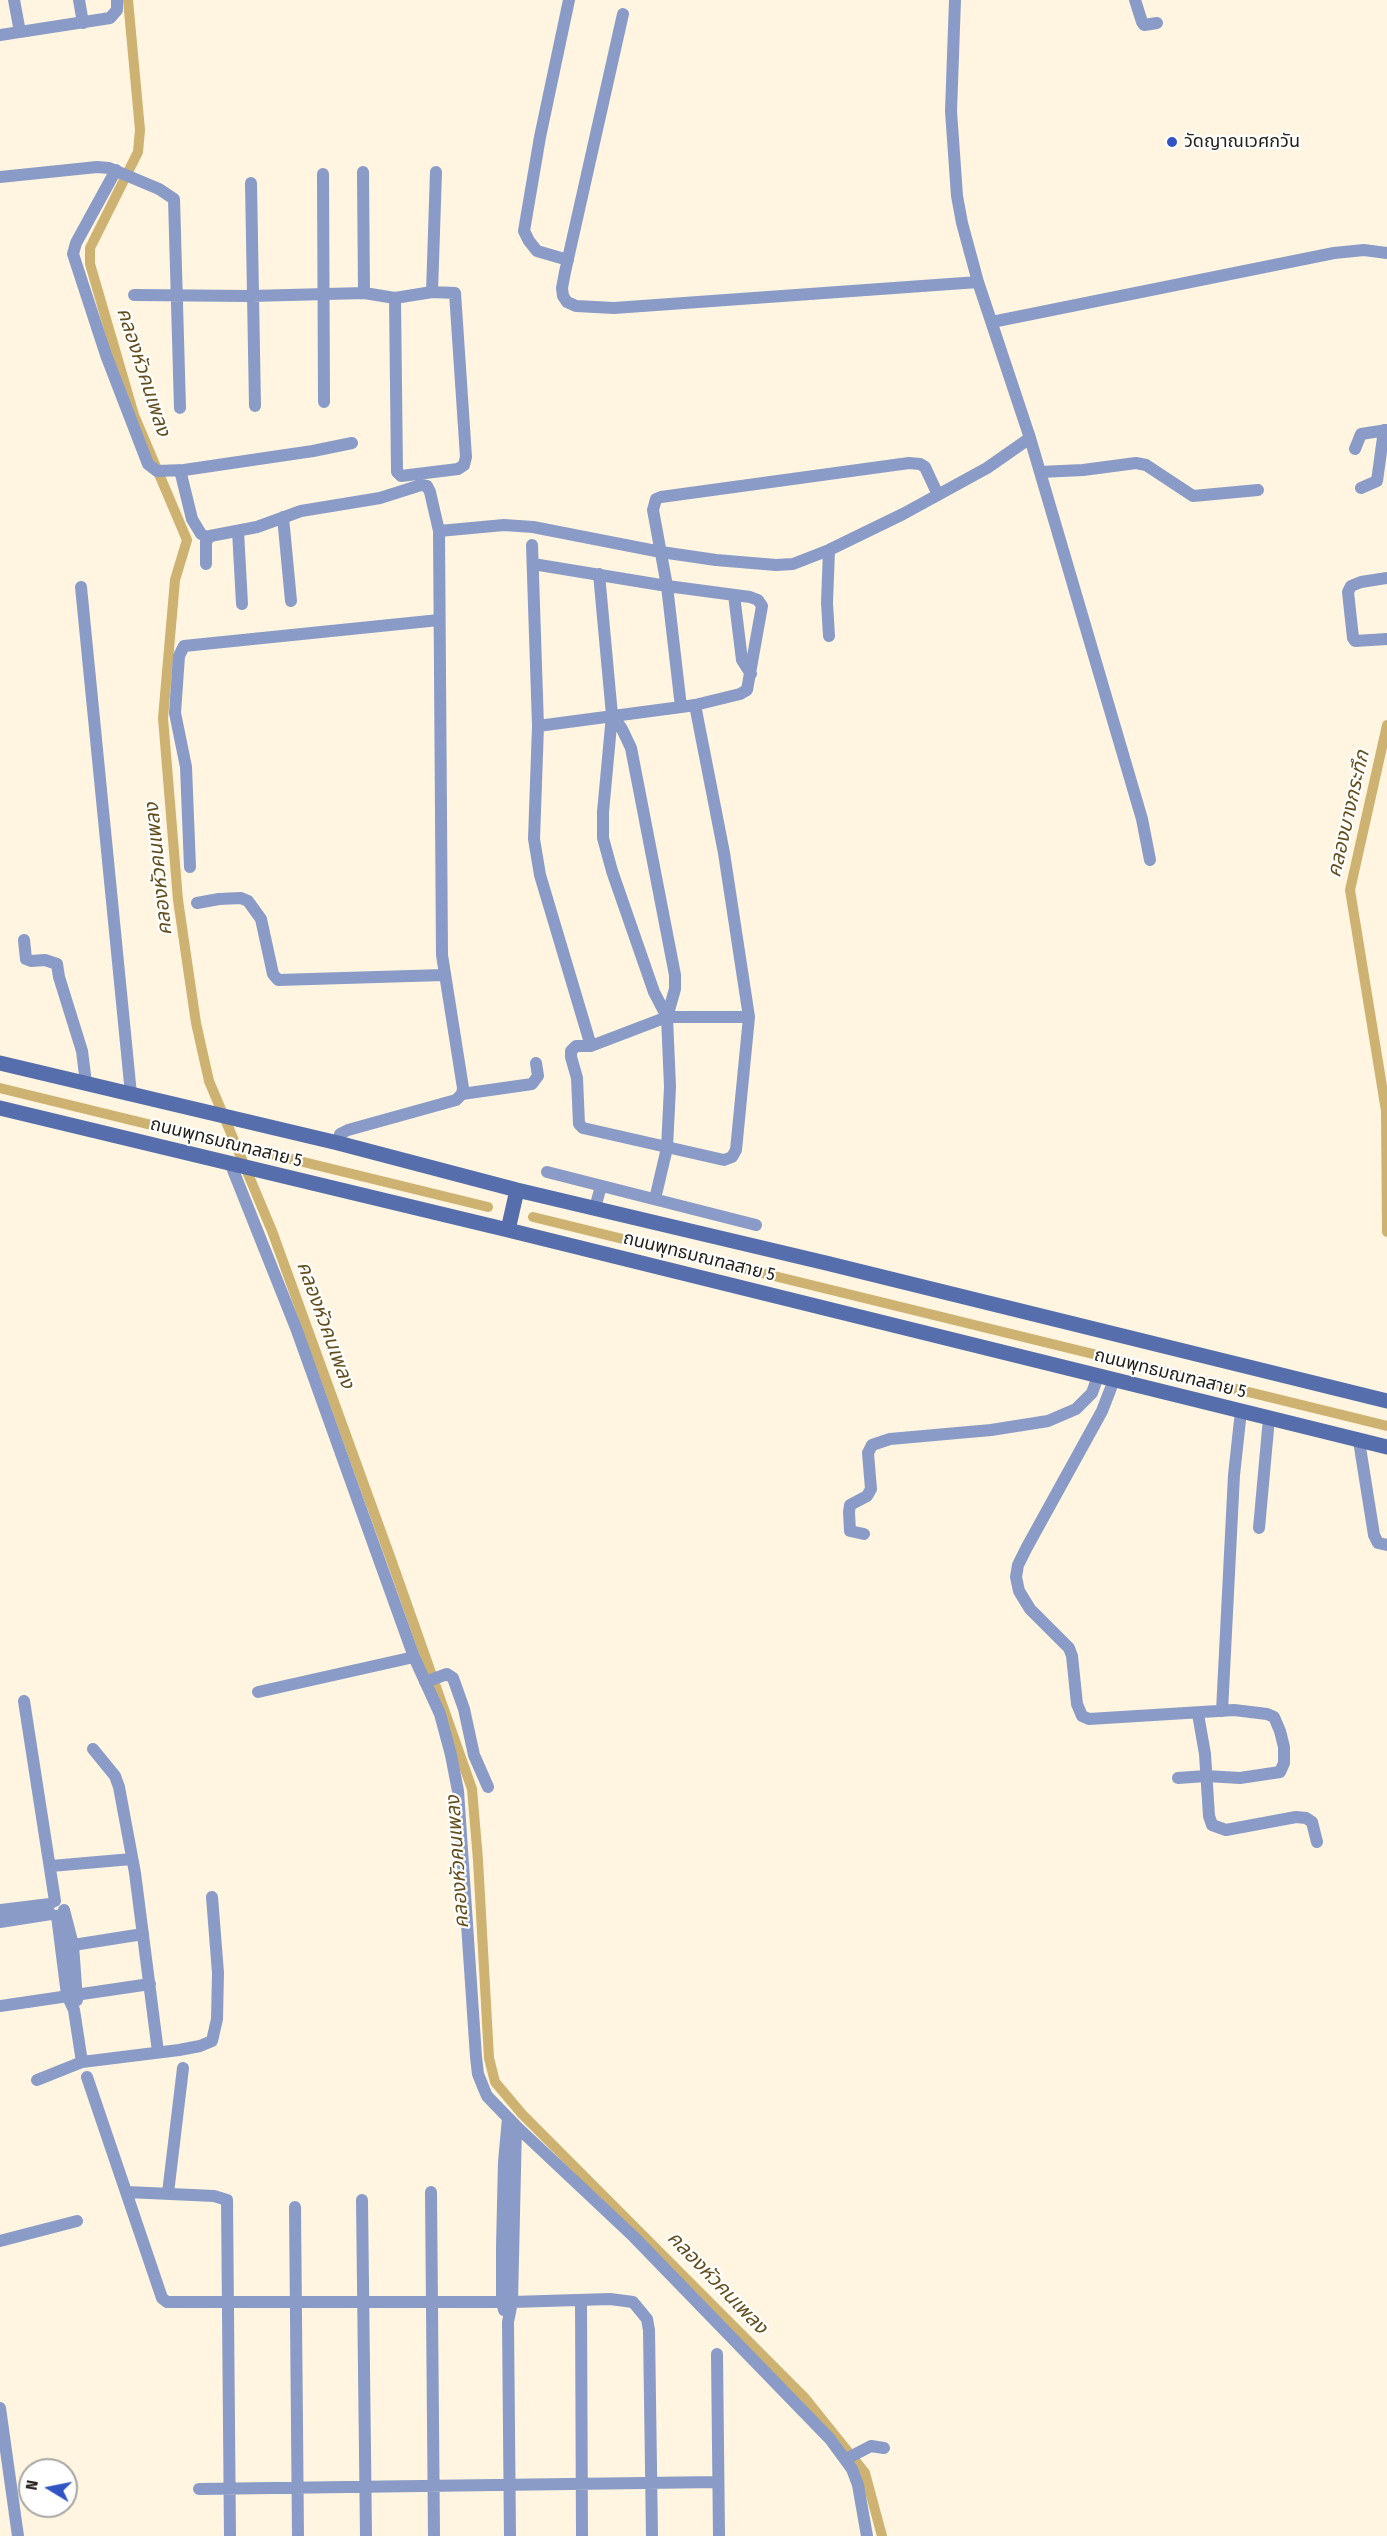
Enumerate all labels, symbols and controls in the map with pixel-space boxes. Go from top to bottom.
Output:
place label: วัดญาณเวศกวัน [1184,131,1300,153]
marker: วัดญาณเวศกวัน [1165,135,1179,149]
water label: คลองหัวคนเพลง [111,305,175,439]
water label: คลองบางกระทึก [1323,748,1375,880]
water label: คลองหัวคนเพลง [140,801,178,937]
street label: ถนนพุทธมณฑลสาย 5 [148,1114,304,1172]
street label: ถนนพุทธมณฑลสาย 5 [621,1228,777,1286]
water label: คลองหัวคนเพลง [291,1258,359,1392]
street label: ถนนพุทธมณฑลสาย 5 [1092,1345,1248,1403]
water label: คลองหัวคนเพลง [441,1795,475,1929]
water label: คลองหัวคนเพลง [662,2227,772,2339]
north arrow [18,2458,78,2518]
text: N [22,2479,42,2492]

